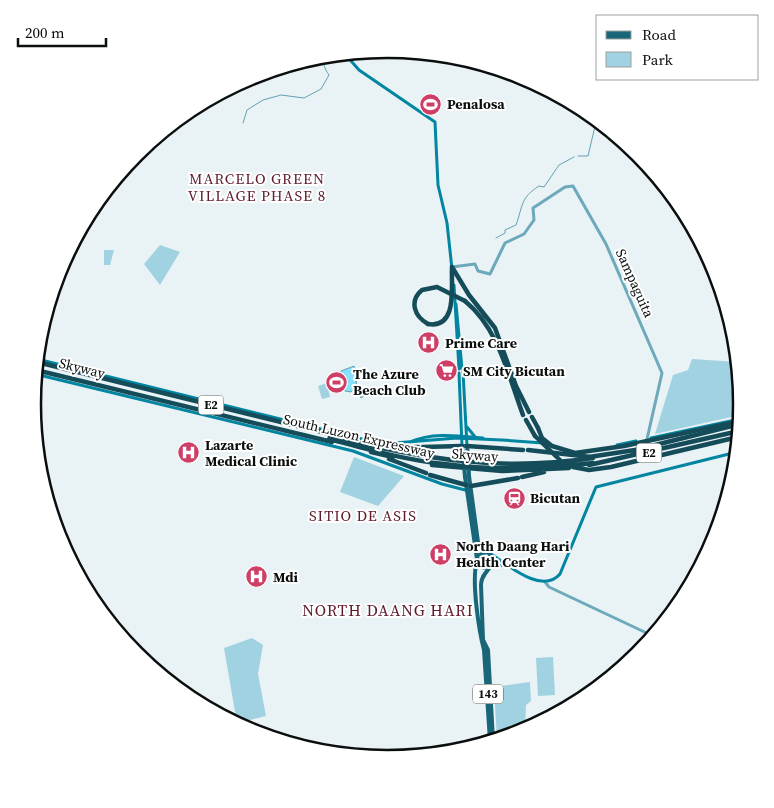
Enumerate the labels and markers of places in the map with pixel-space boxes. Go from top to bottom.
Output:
sports icon: Penalosa [419,92,443,116]
place label: Penalosa [447,94,505,114]
hospital icon: Prime Care [417,331,441,355]
place label: Prime Care [445,333,517,353]
supermarket icon: SM City Bicutan [435,359,459,383]
place label: SM City Bicutan [463,361,565,381]
place label: The Azure Beach Club [353,364,426,400]
sports icon: The Azure Beach Club [325,370,349,394]
place label: Lazarte Medical Clinic [205,435,297,471]
hospital icon: Lazarte Medical Clinic [177,441,201,465]
station icon: Bicutan [502,486,526,510]
place label: Bicutan [530,488,581,508]
place label: North Daang Hari Health Center [456,536,570,572]
hospital icon: North Daang Hari Health Center [428,542,452,566]
hospital icon: Mdi [245,565,269,589]
place label: Mdi [273,567,298,587]

